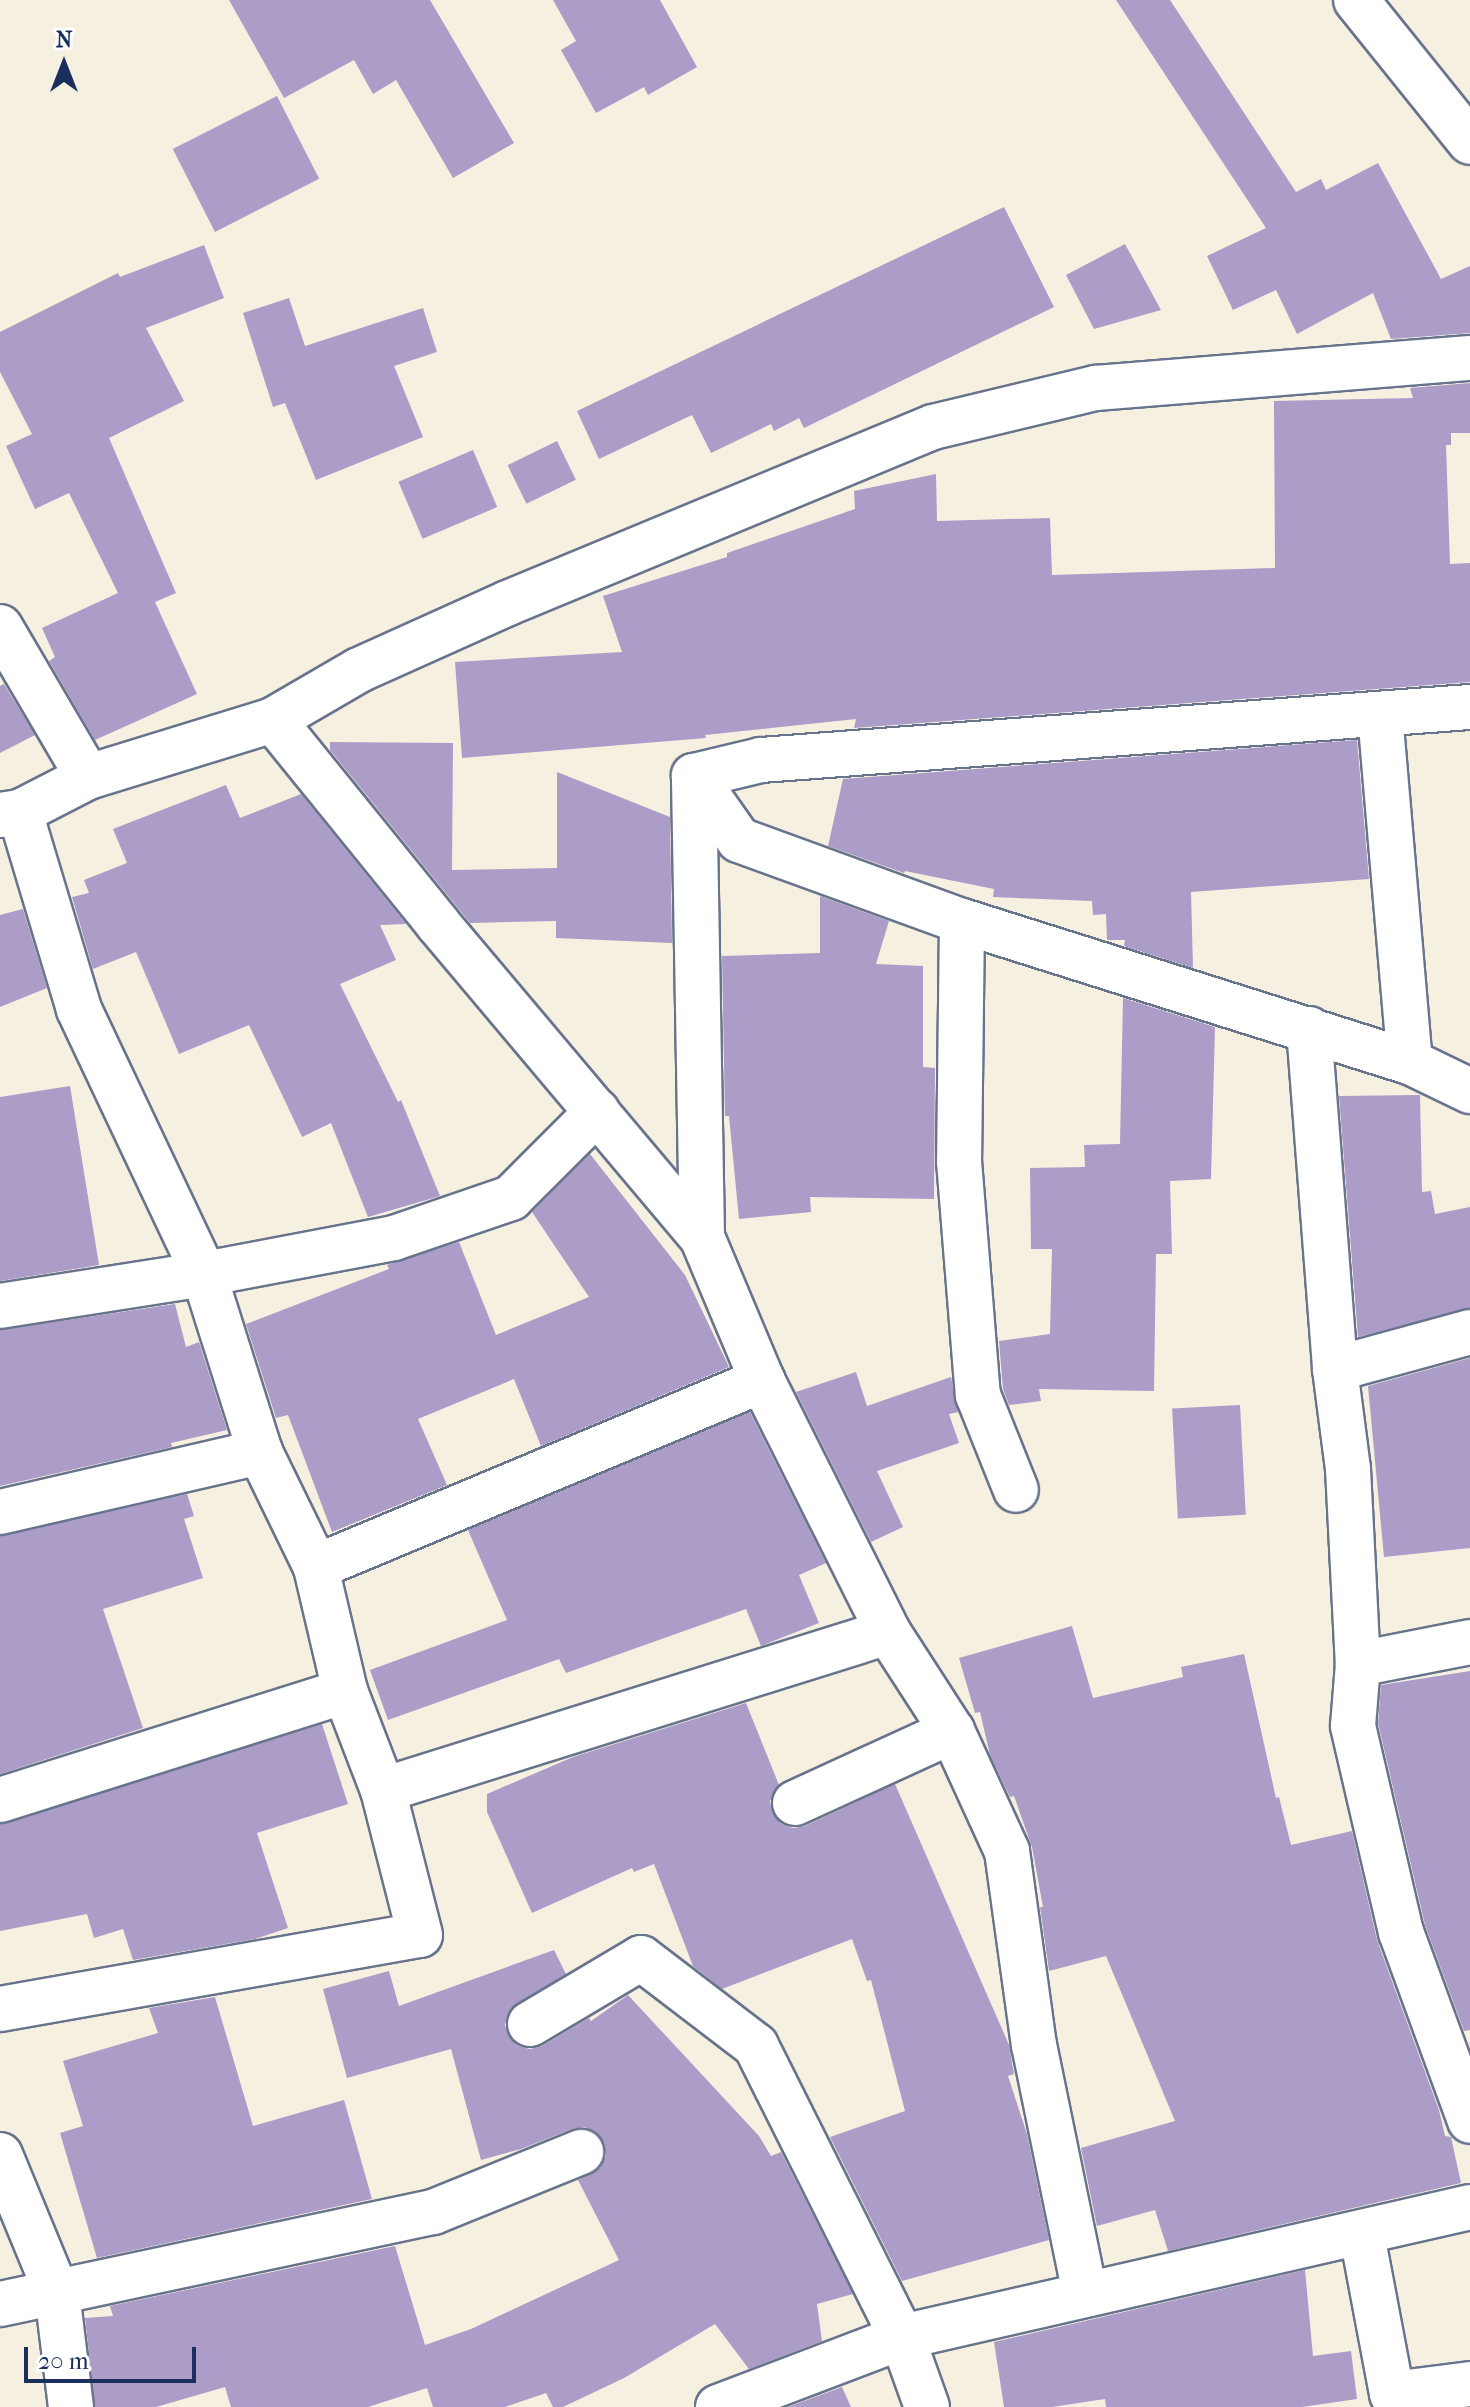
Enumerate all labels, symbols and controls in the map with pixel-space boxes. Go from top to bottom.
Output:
north arrow [24,24,104,104]
text: N [56,27,72,53]
scale bar [28,2331,200,2381]
text: 20 m [38,2347,89,2375]

